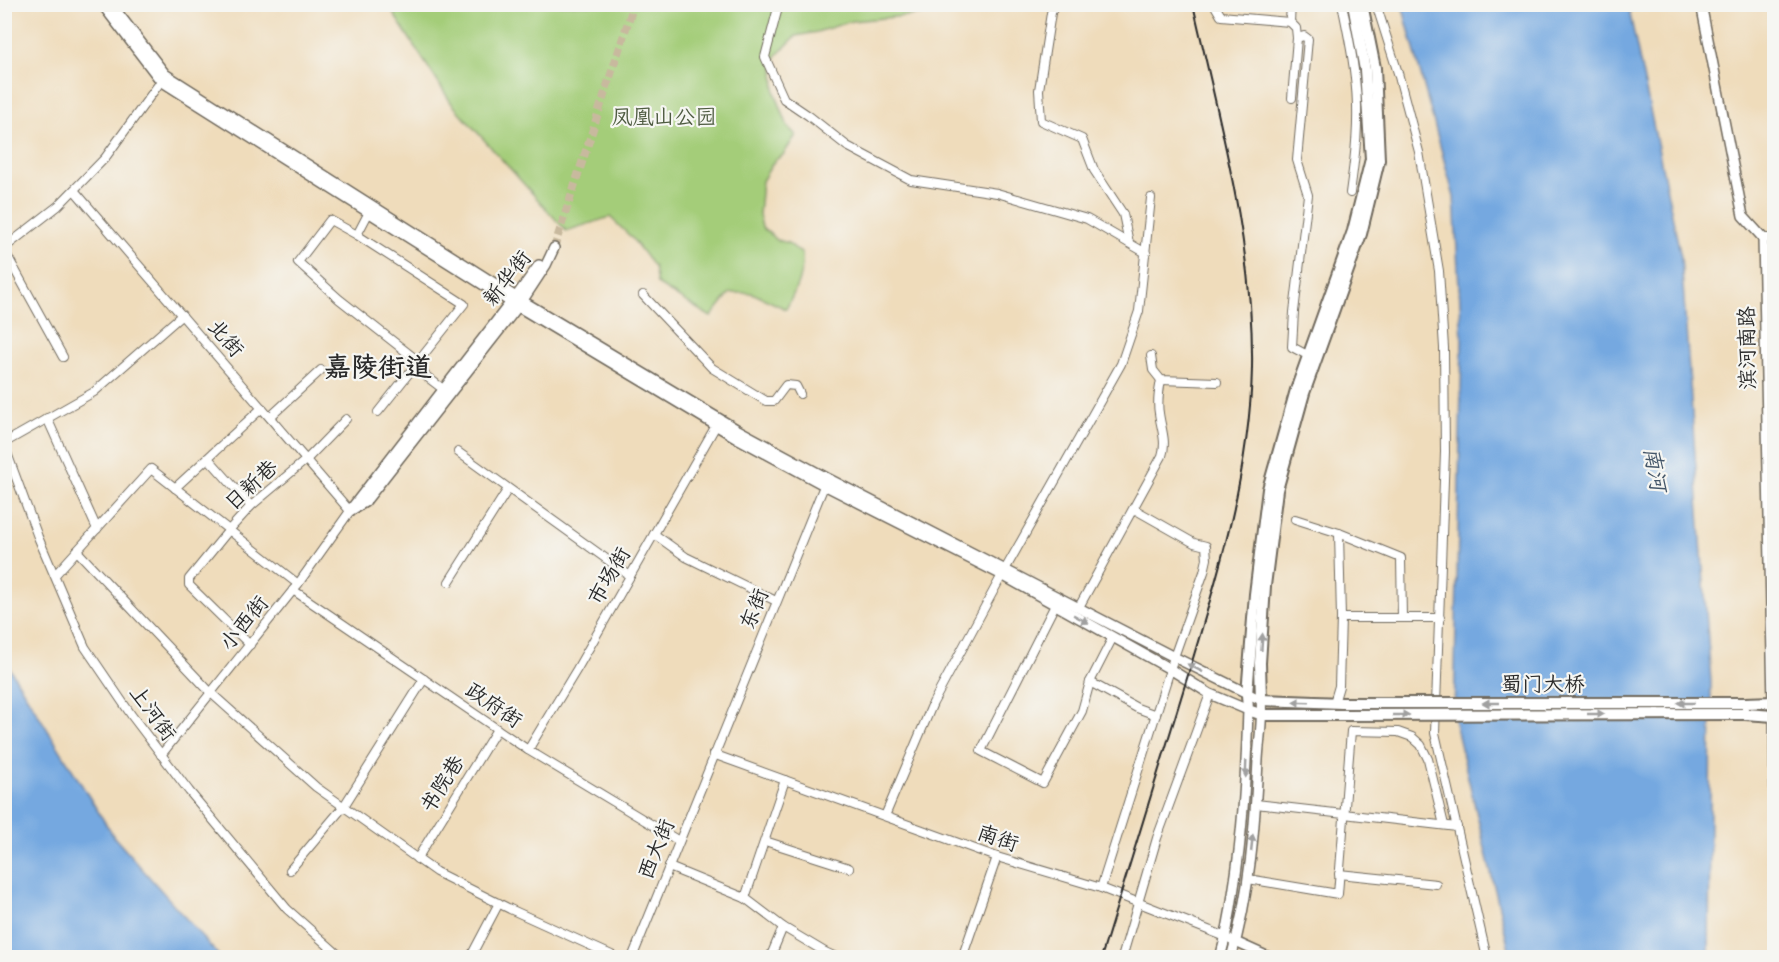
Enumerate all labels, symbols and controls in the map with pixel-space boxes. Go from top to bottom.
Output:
park label: 凤凰山公园 [612,105,717,130]
street label: 新华街 [478,246,537,311]
street label: 滨河南路 [1734,306,1761,390]
street label: 北街 [202,314,249,362]
district label: 嘉陵街道 [324,352,432,384]
water label: 南河 [1637,445,1672,496]
street label: 日新巷 [220,455,283,516]
street label: 市场街 [583,543,636,610]
street label: 东街 [735,585,774,633]
street label: 小西街 [215,591,274,656]
one-way arrow [1073,614,1090,624]
one-way arrow [1257,632,1266,651]
one-way arrow [1186,663,1204,673]
street label: 蜀门大桥 [1501,672,1585,697]
street label: 政府街 [461,677,527,733]
street label: 上河街 [124,680,181,746]
one-way arrow [1292,697,1311,706]
one-way arrow [1482,698,1501,708]
one-way arrow [1677,698,1696,708]
one-way arrow [1586,709,1605,719]
one-way arrow [1391,710,1410,720]
street label: 书院巷 [415,751,470,818]
one-way arrow [1241,759,1251,778]
street label: 西大街 [633,815,680,883]
street label: 南街 [974,820,1022,857]
one-way arrow [1247,834,1257,853]

